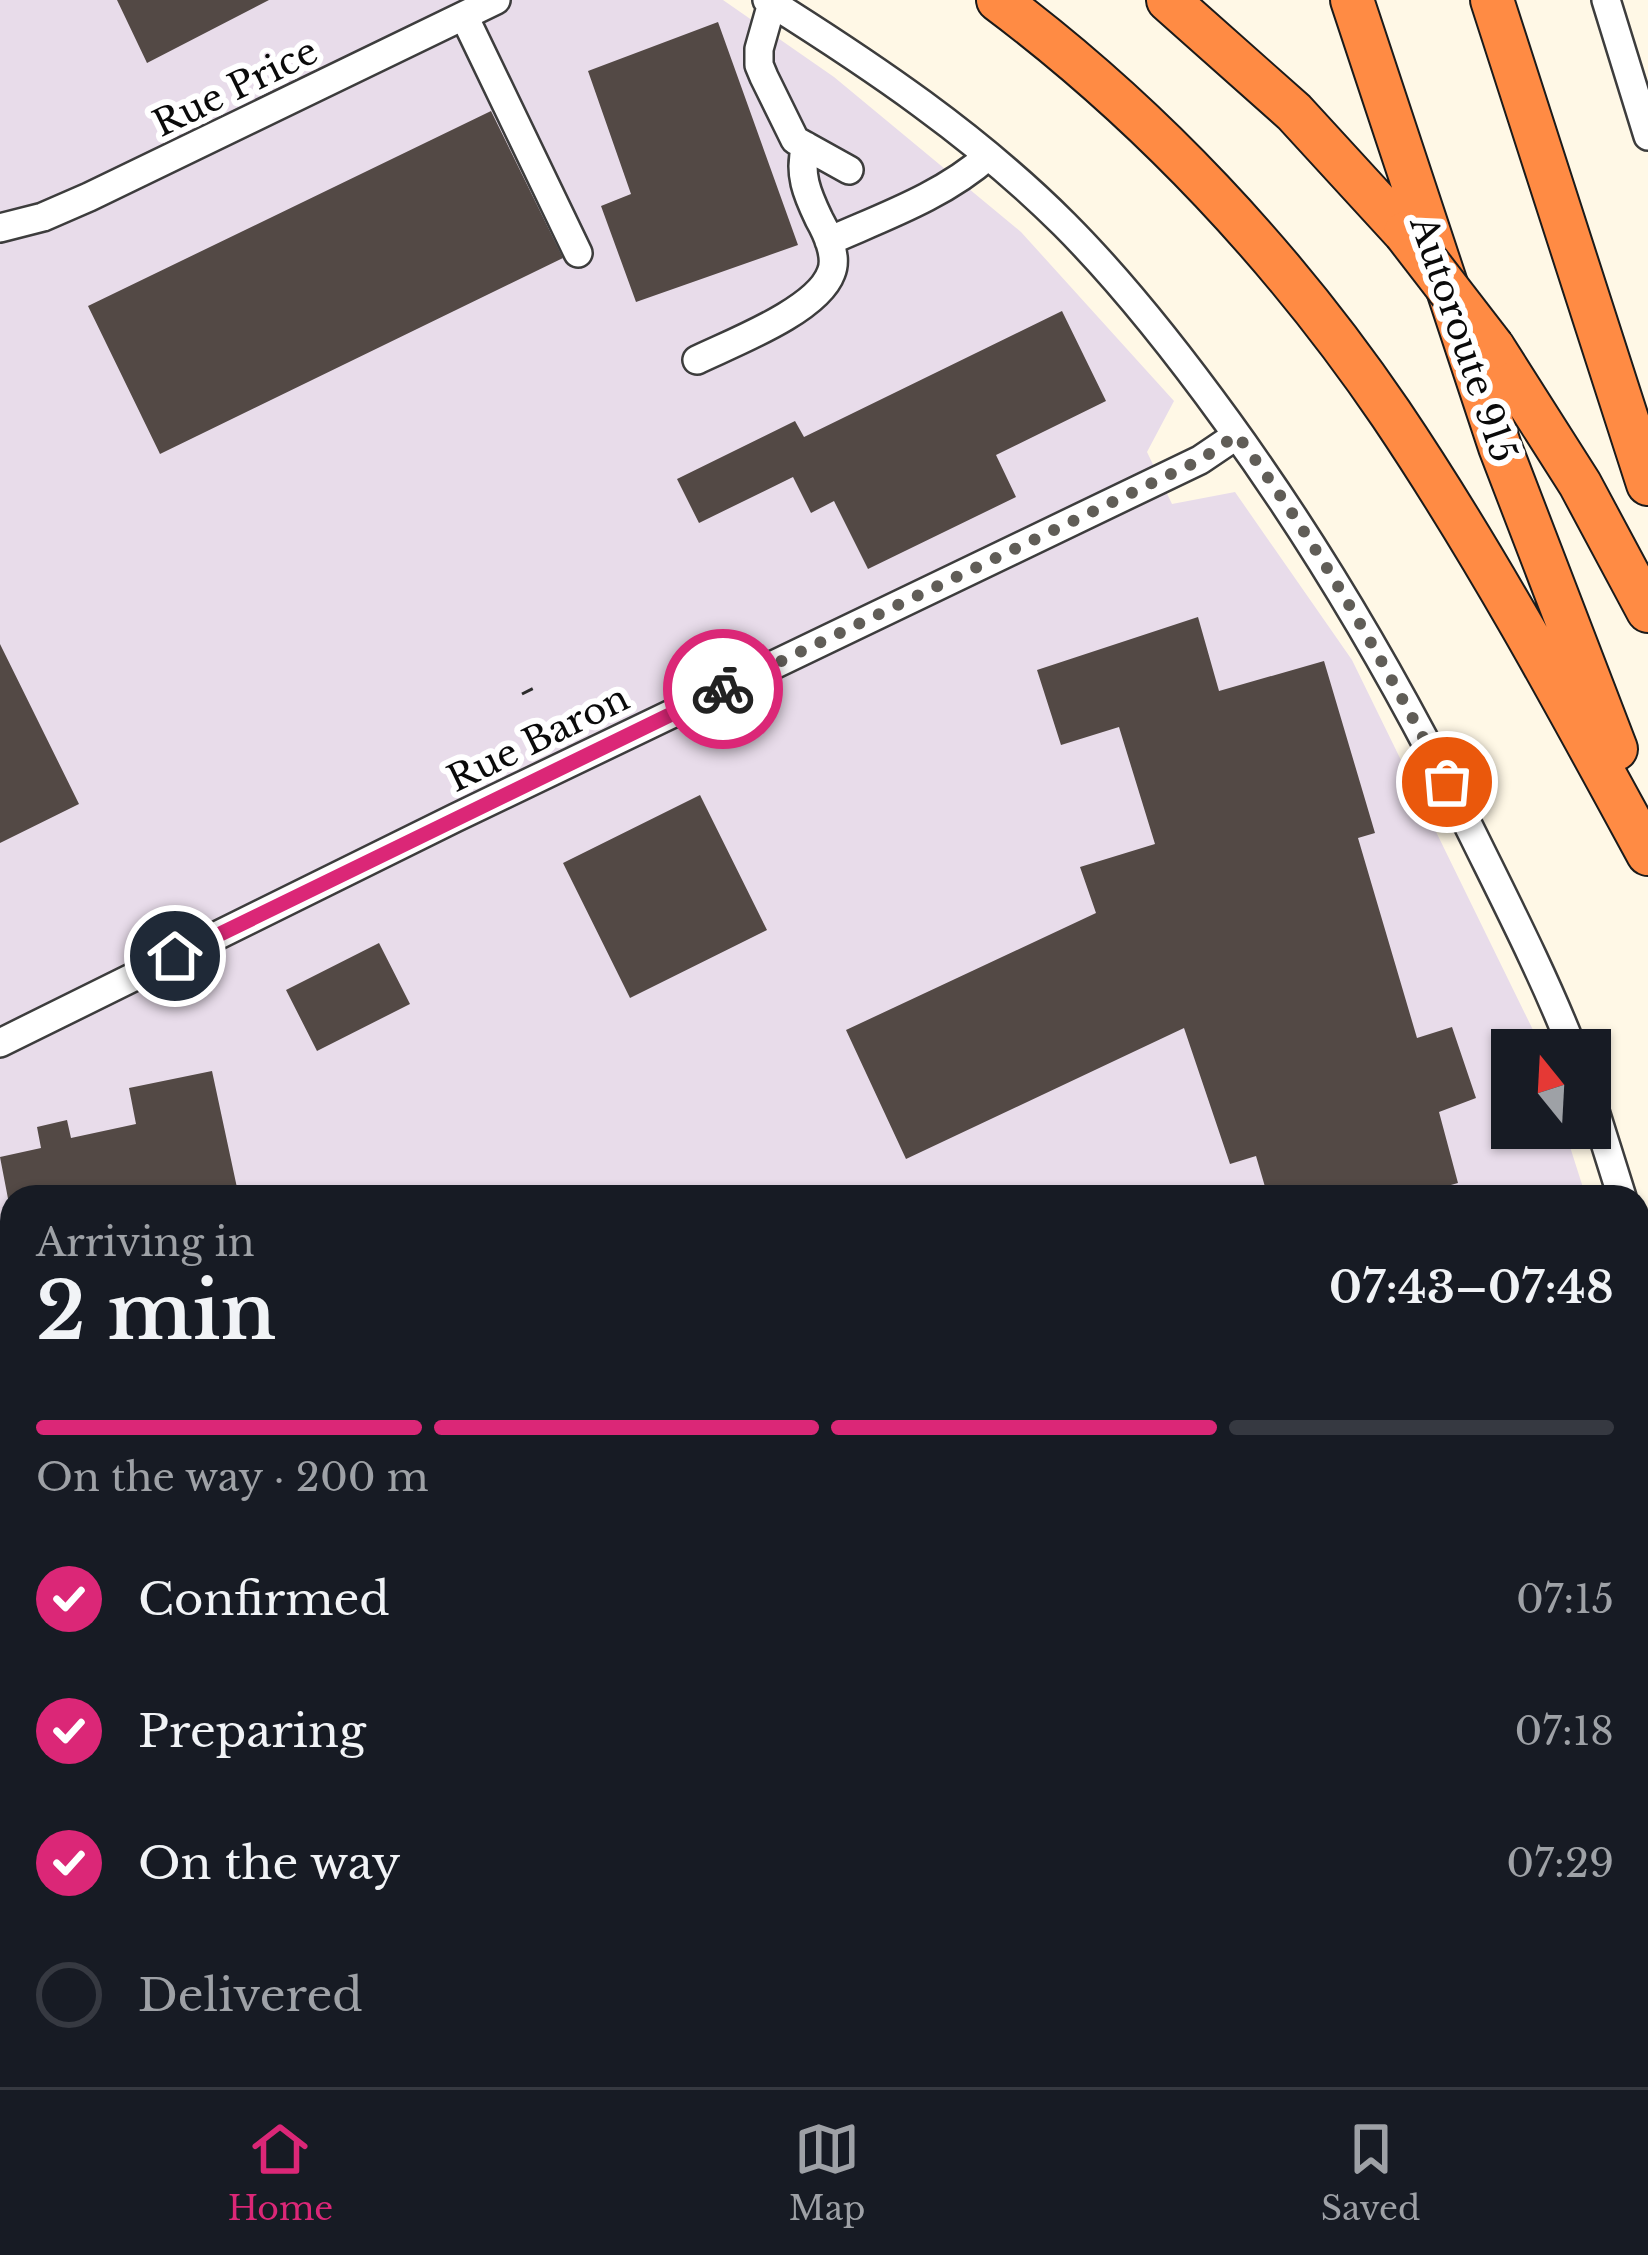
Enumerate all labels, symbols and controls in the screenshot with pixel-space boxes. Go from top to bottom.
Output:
street label: Rue Price [146,28,325,147]
street label: Autoroute 915 [1400,209,1527,468]
courier [663,629,783,749]
icon: bike [690,656,756,722]
street label: Rue Baron [440,675,636,802]
pin [1396,731,1498,833]
icon: bag [1414,749,1480,815]
pin [124,905,226,1007]
icon: home [142,923,208,989]
north arrow [1491,1029,1611,1149]
map controls [1491,1029,1611,1149]
text: Arriving in [36,1218,255,1267]
text: 07:43–07:48 [1329,1259,1614,1315]
text: 2 min [36,1263,276,1360]
text: On the way · 200 m [36,1453,429,1502]
icon: check [36,1566,102,1632]
text: Confirmed [138,1571,390,1627]
text: 07:15 [1516,1575,1614,1624]
icon: check [36,1698,102,1764]
text: Preparing [138,1703,366,1759]
text: 07:18 [1514,1707,1614,1756]
icon: check [36,1830,102,1896]
text: On the way [138,1835,401,1891]
text: 07:29 [1506,1839,1614,1888]
text: Delivered [138,1967,363,2023]
tab: Home [228,2116,333,2229]
tab: Map [789,2116,865,2229]
tab: Saved [1321,2116,1420,2229]

